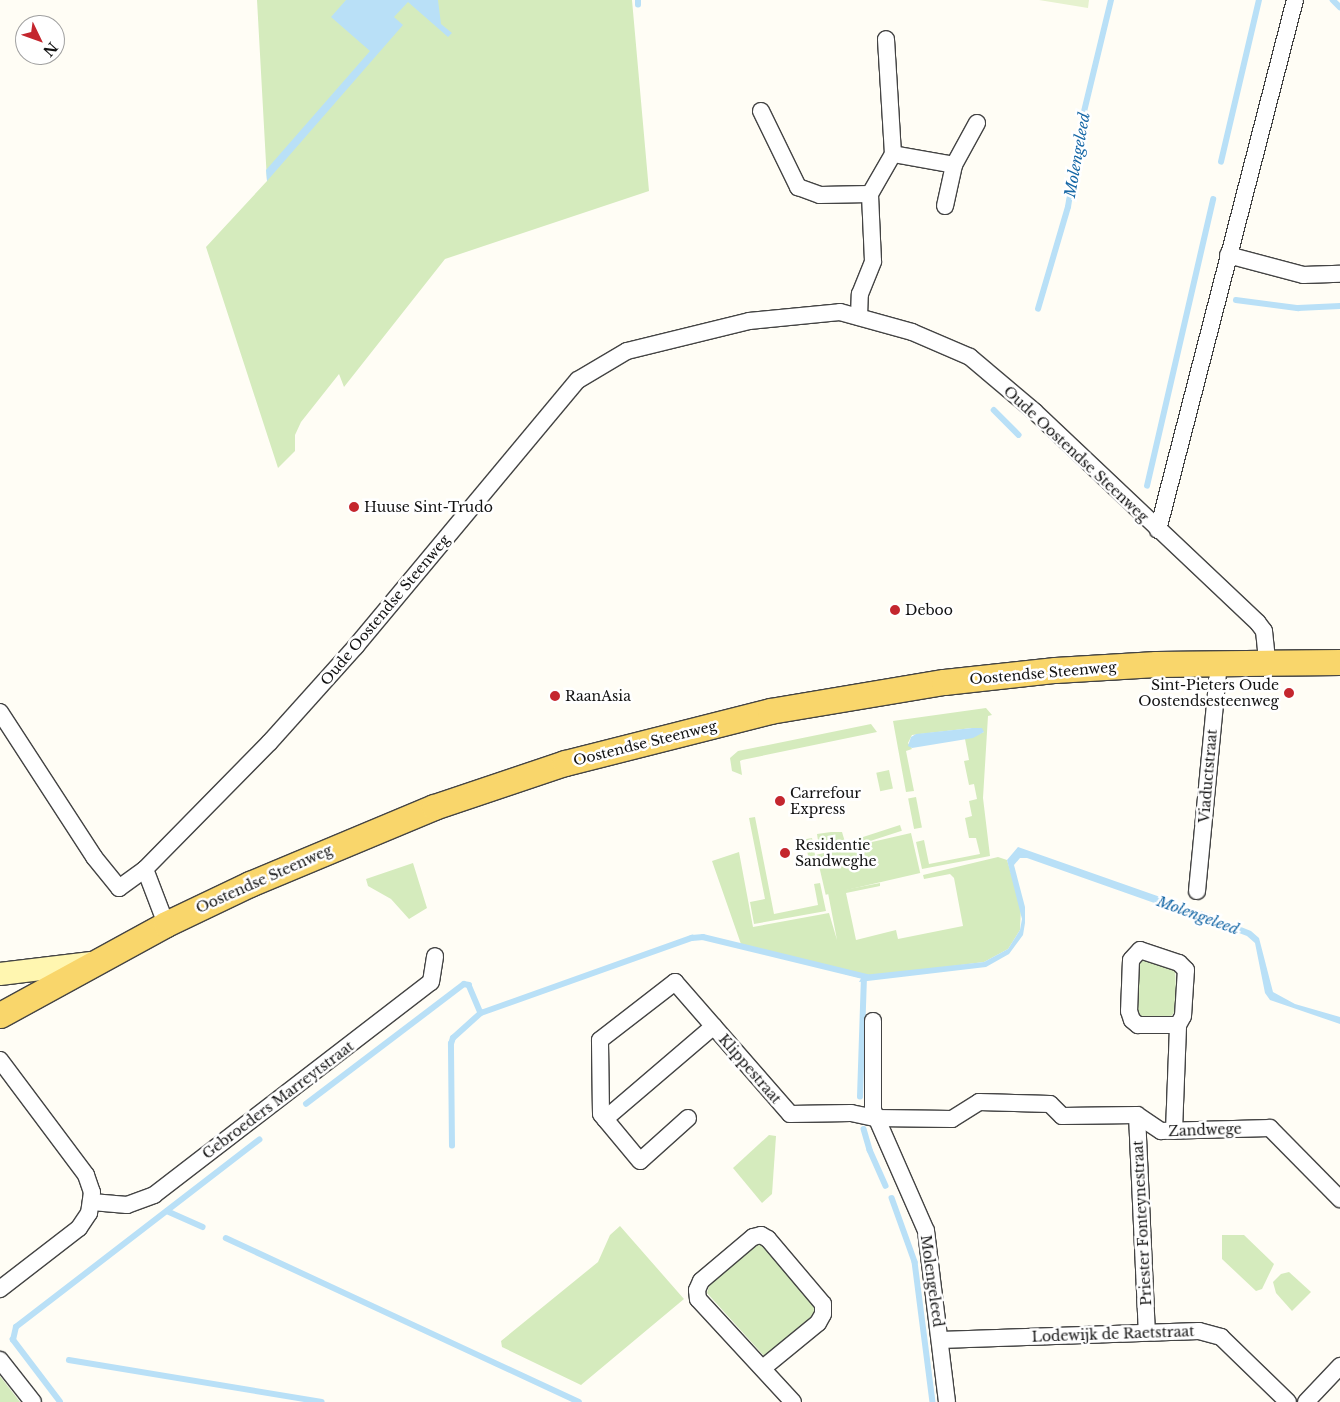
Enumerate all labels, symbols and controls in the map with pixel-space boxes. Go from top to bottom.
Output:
north arrow [15,15,65,65]
text: N [39,38,62,60]
water label: Molengeleed [1061,111,1093,199]
street label: Oude Oostendse Steenweg [1000,383,1152,525]
place label: Huuse Sint-Trudo [364,499,493,515]
marker: Huuse Sint-Trudo [348,501,360,513]
street label: Oude Oostendse Steenweg [317,531,453,689]
place label: Deboo [905,602,953,618]
marker: Deboo [889,604,901,616]
street label: Oostendse Steenweg [969,658,1117,688]
place label: Sint-Pieters Oude Oostendsesteenweg [1138,677,1279,710]
marker: Sint-Pieters Oude Oostendsesteenweg [1283,687,1295,699]
place label: RaanAsia [565,688,631,704]
marker: RaanAsia [549,690,561,702]
street label: Oostendse Steenweg [571,717,719,769]
street label: Viaductstraat [1196,728,1220,824]
place label: Carrefour Express [790,785,861,818]
marker: Carrefour Express [774,795,786,807]
place label: Residentie Sandweghe [795,837,877,870]
street label: Oostendse Steenweg [193,841,335,917]
marker: Residentie Sandweghe [779,847,791,859]
water label: Molengeleed [1155,892,1241,938]
street label: Klippestraat [715,1031,785,1107]
street label: Gebroeders Marreytstraat [199,1038,357,1162]
street label: Zandwege [1168,1120,1242,1140]
street label: Priester Fonteynestraat [1129,1140,1155,1306]
street label: Molengeleed [917,1234,947,1328]
street label: Lodewijk de Raetstraat [1031,1323,1195,1345]

